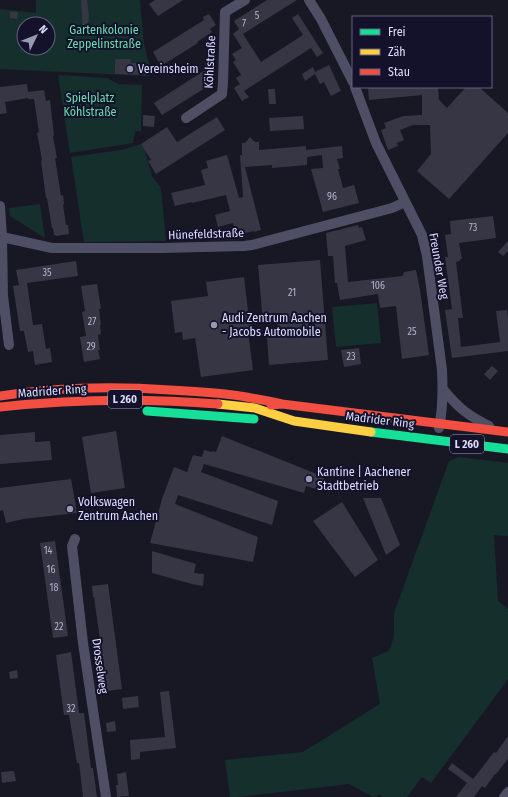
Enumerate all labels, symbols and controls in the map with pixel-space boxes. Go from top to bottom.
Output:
house number: 5 [255,10,260,22]
north arrow [16,16,56,56]
legend [352,16,492,88]
house number: 7 [242,18,246,30]
text: N [36,23,50,36]
park label: Gartenkolonie Zeppelinstraße [67,23,141,51]
text: Frei [388,25,406,39]
street label: Köhlstraße [202,35,218,89]
text: Zäh [388,45,406,59]
place label: Vereinsheim [138,62,199,76]
marker: Vereinsheim [125,64,135,74]
text: Stau [388,65,410,79]
park label: Spielplatz Köhlstraße [63,91,117,119]
house number: 96 [327,191,337,203]
house number: 73 [469,222,478,234]
street label: Hünefeldstraße [168,226,244,242]
street label: Freunder Weg [426,232,452,301]
house number: 35 [42,267,52,279]
house number: 106 [371,280,385,292]
house number: 21 [288,287,296,299]
place label: Audi Zentrum Aachen - Jacobs Automobile [222,311,327,339]
house number: 27 [88,316,96,328]
marker: Audi Zentrum Aachen - Jacobs Automobile [209,320,219,330]
house number: 25 [408,326,417,338]
house number: 29 [86,341,96,353]
house number: 23 [347,351,356,363]
street label: Madrider Ring [17,382,87,400]
road number: L 260 [108,390,142,408]
street label: Madrider Ring [345,409,415,431]
road number: L 260 [450,435,484,453]
place label: Kantine | Aachener Stadtbetrieb [317,465,411,493]
marker: Kantine | Aachener Stadtbetrieb [304,474,314,484]
place label: Volkswagen Zentrum Aachen [78,495,158,523]
marker: Volkswagen Zentrum Aachen [65,504,75,514]
house number: 14 [44,545,53,557]
house number: 16 [47,564,55,576]
house number: 18 [50,582,58,594]
house number: 22 [55,621,64,633]
street label: Drosselweg [89,637,111,695]
house number: 32 [67,703,76,715]

